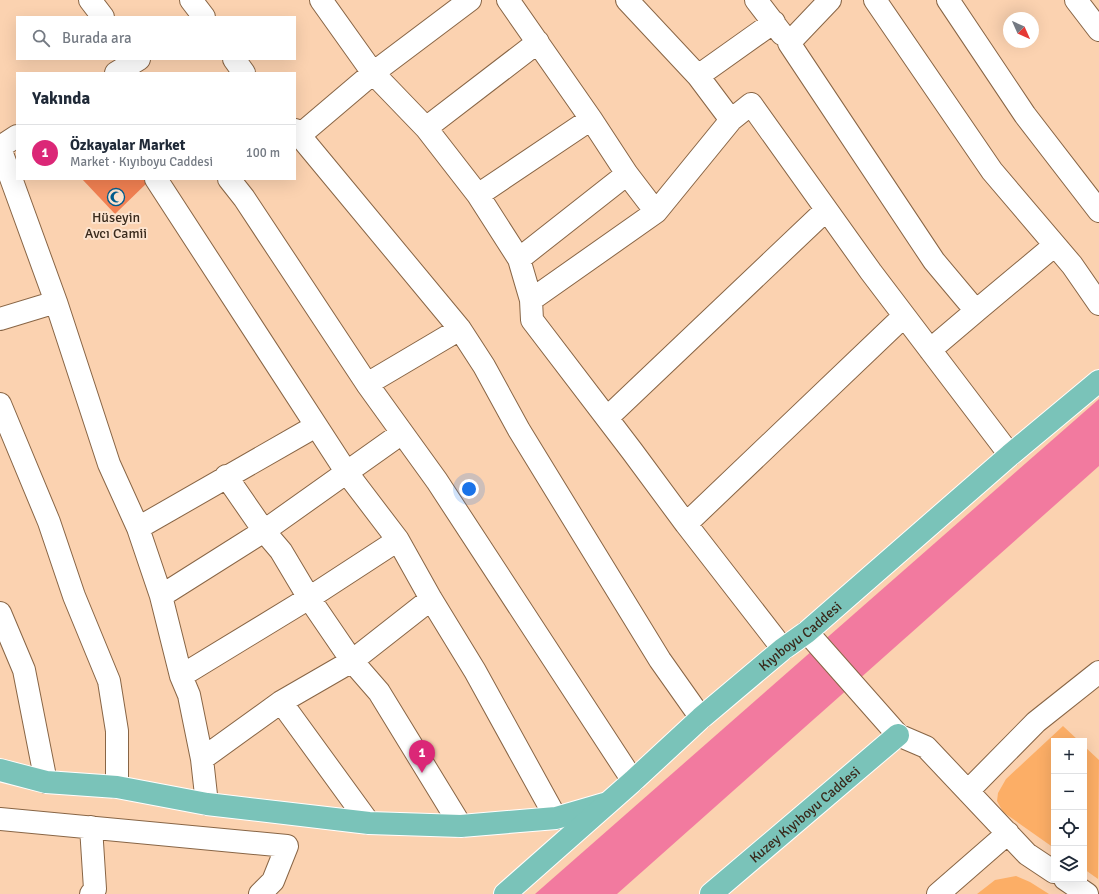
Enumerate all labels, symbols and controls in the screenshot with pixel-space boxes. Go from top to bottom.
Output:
north arrow [1003,12,1039,48]
search box [16,16,296,60]
icon: search [30,27,52,49]
text: Burada ara [62,29,132,47]
text: Yakında [32,88,90,109]
text: Özkayalar Market [70,136,185,154]
text: 1 [41,145,49,161]
text: 100 m [246,145,280,161]
text: Market · Kıyıboyu Caddesi [70,154,213,170]
mosque icon: Hüseyin Avcı Camii [106,187,126,207]
place label: Hüseyin Avcı Camii [85,209,147,242]
your location [459,479,479,499]
street label: Kıyıboyu Caddesi [755,598,845,675]
map controls [1051,738,1087,882]
button: + [1051,738,1087,774]
pin: 1 [409,740,435,773]
street label: Kuzey Kıyıboyu Caddesi [746,763,864,866]
button: − [1051,774,1087,810]
button: locate [1051,810,1087,846]
button: layers [1051,846,1087,882]

